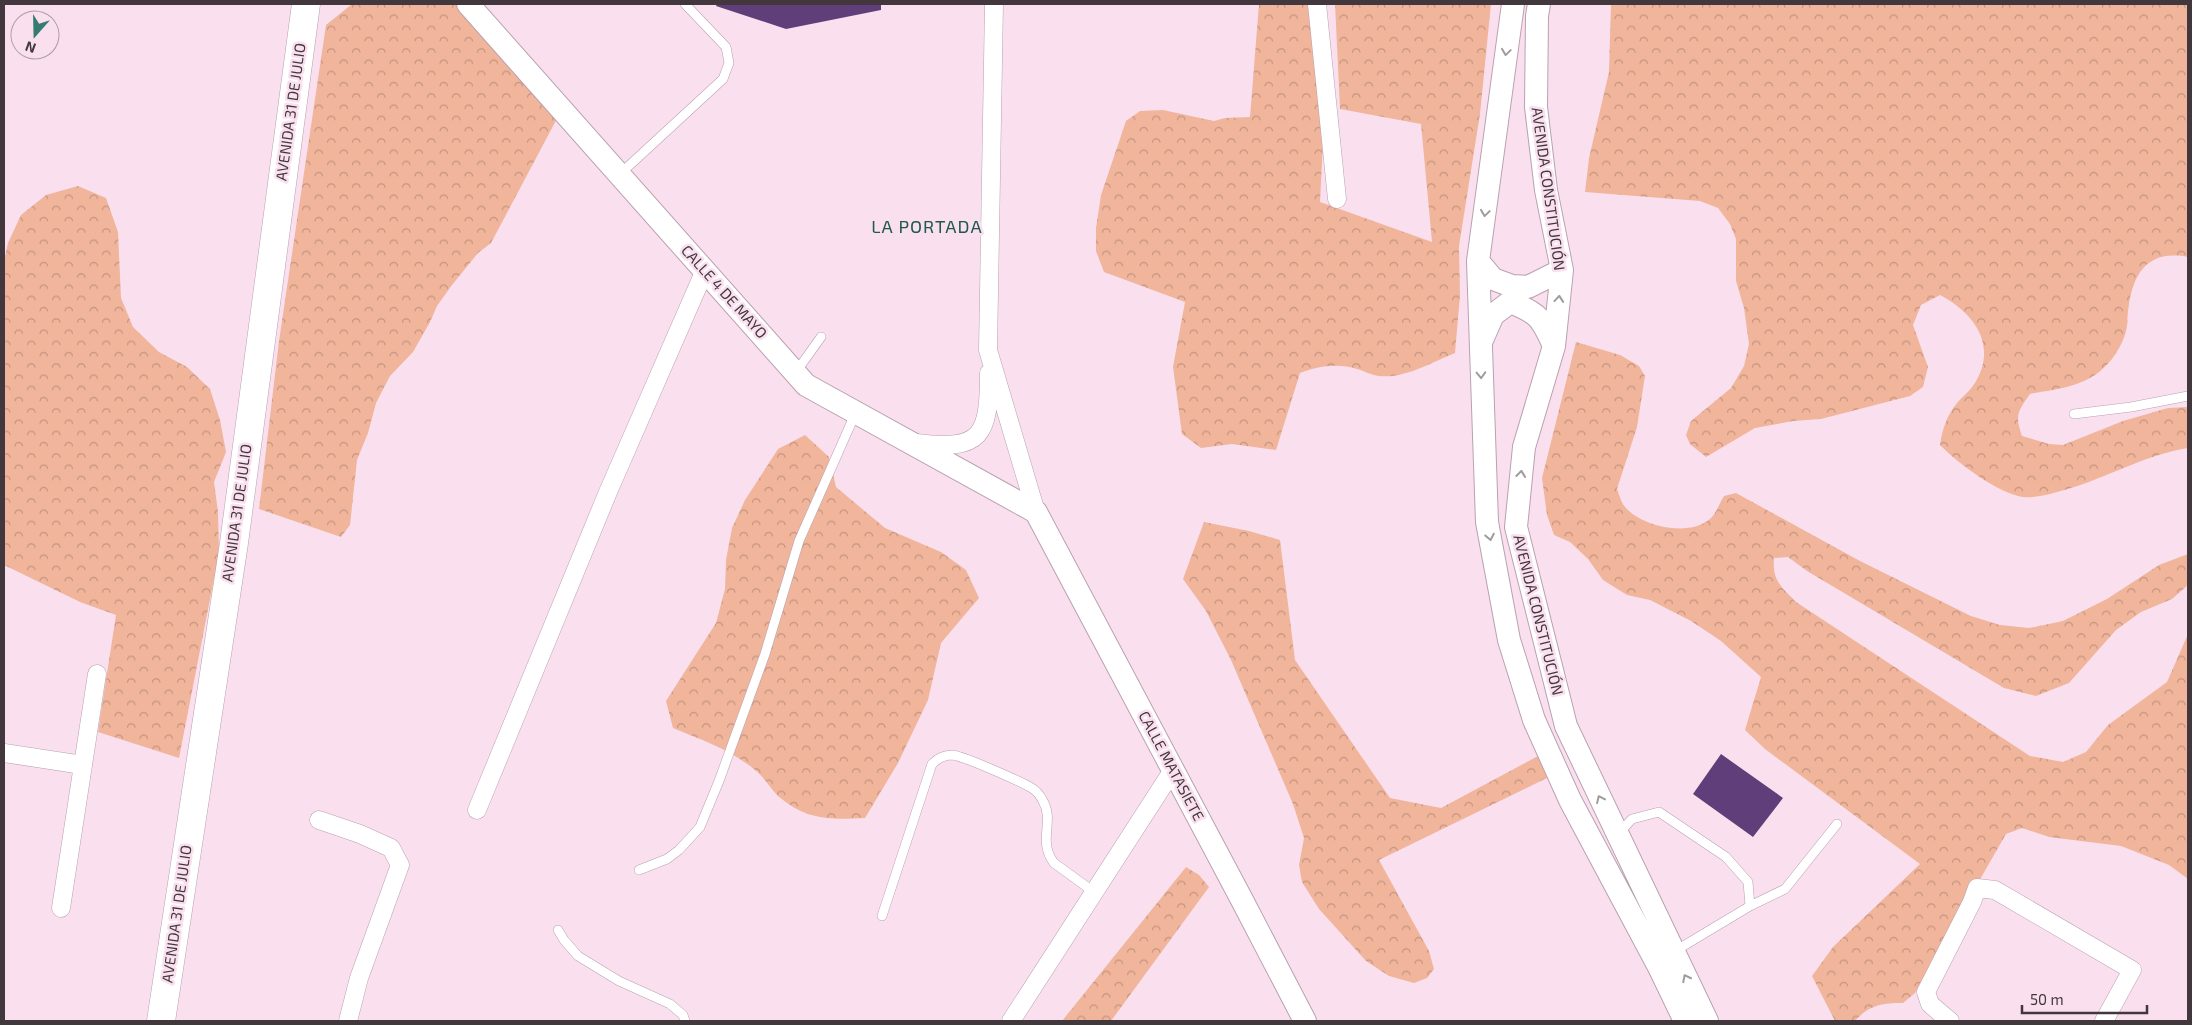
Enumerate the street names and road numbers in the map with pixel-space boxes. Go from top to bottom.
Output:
street label: AVENIDA 31 DE JULIO [271,42,309,182]
street label: AVENIDA CONSTITUCIÓN [1529,106,1569,272]
street label: CALLE 4 DE MAYO [678,241,771,342]
street label: AVENIDA 31 DE JULIO [217,443,255,583]
street label: AVENIDA CONSTITUCIÓN [1510,533,1568,697]
street label: CALLE MATASIETE [1135,708,1208,823]
street label: AVENIDA 31 DE JULIO [157,844,195,984]

